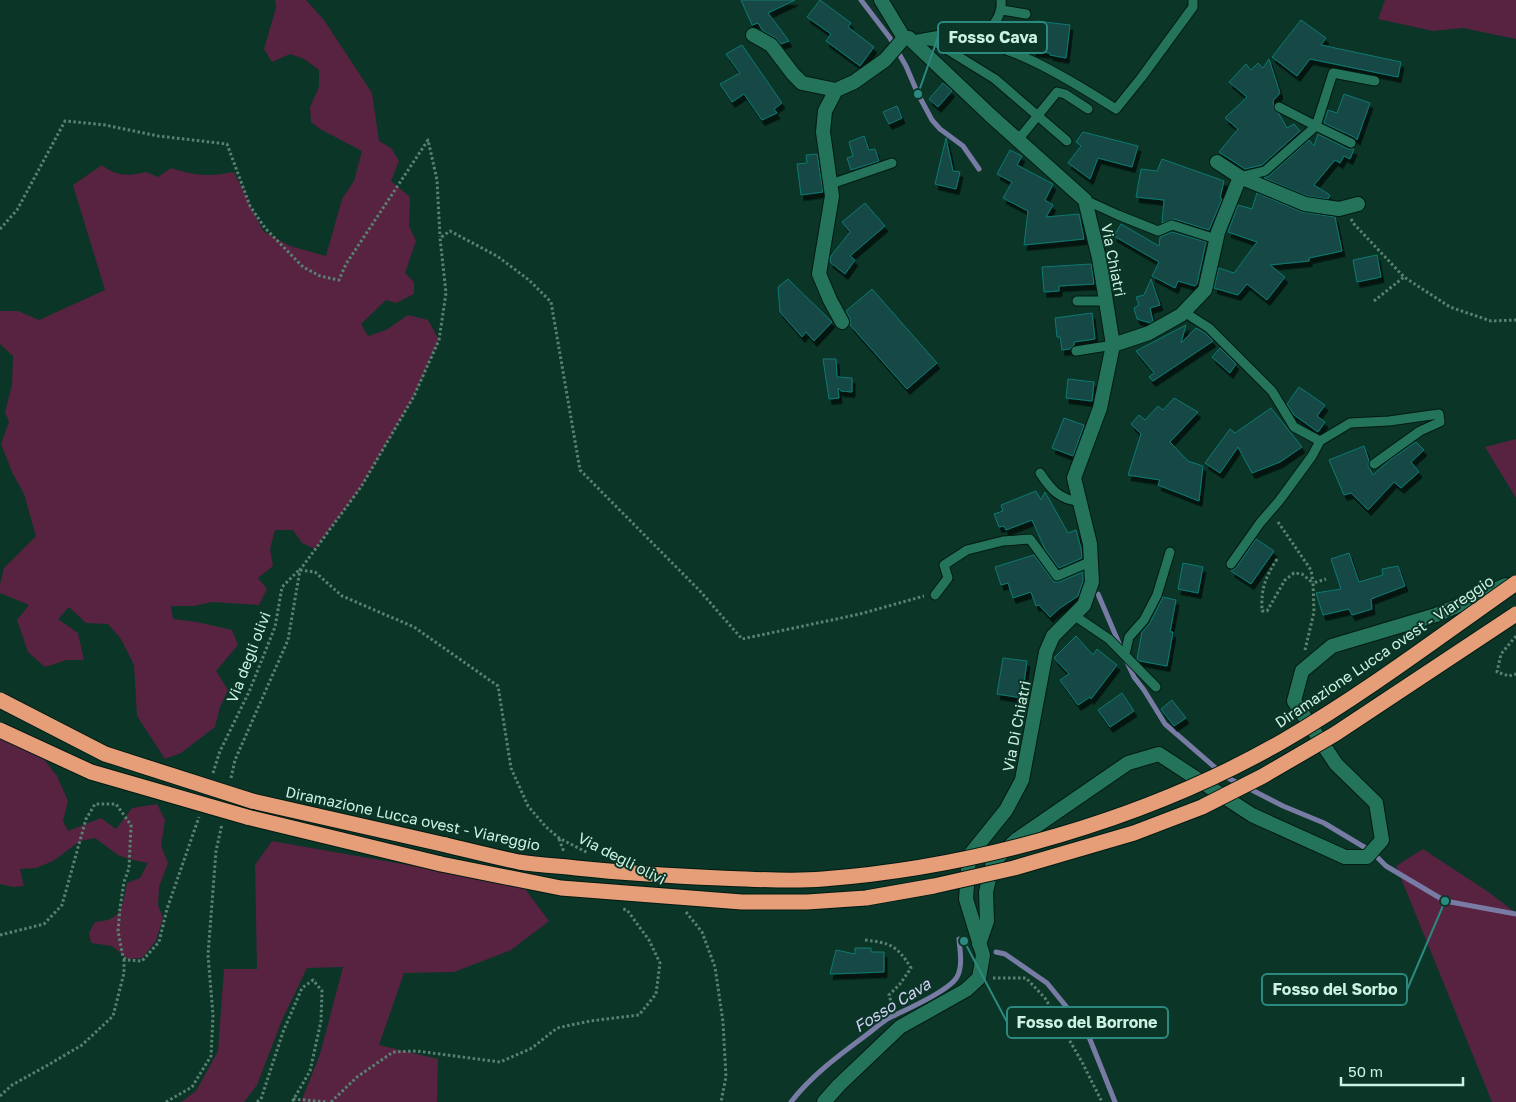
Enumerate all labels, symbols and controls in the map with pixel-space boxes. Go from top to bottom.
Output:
callout: Fosso Cava [938,22,1047,53]
text: Fosso Cava [948,27,1038,47]
street label: Via Chiatri [1098,222,1130,298]
street label: Diramazione Lucca ovest - Viareggio [1271,571,1497,731]
street label: Via degli olivi [222,609,274,705]
street label: Via Di Chiatri [998,679,1034,773]
street label: Diramazione Lucca ovest - Viareggio [284,782,542,854]
street label: Via degli olivi [575,828,669,888]
water label: Fosso Cava [850,973,935,1036]
callout: Fosso del Sorbo [1262,974,1407,1005]
text: Fosso del Sorbo [1272,979,1398,999]
callout: Fosso del Borrone [1007,1007,1168,1038]
text: Fosso del Borrone [1017,1012,1157,1032]
scale bar [1341,1054,1464,1086]
text: 50 m [1348,1062,1383,1080]

